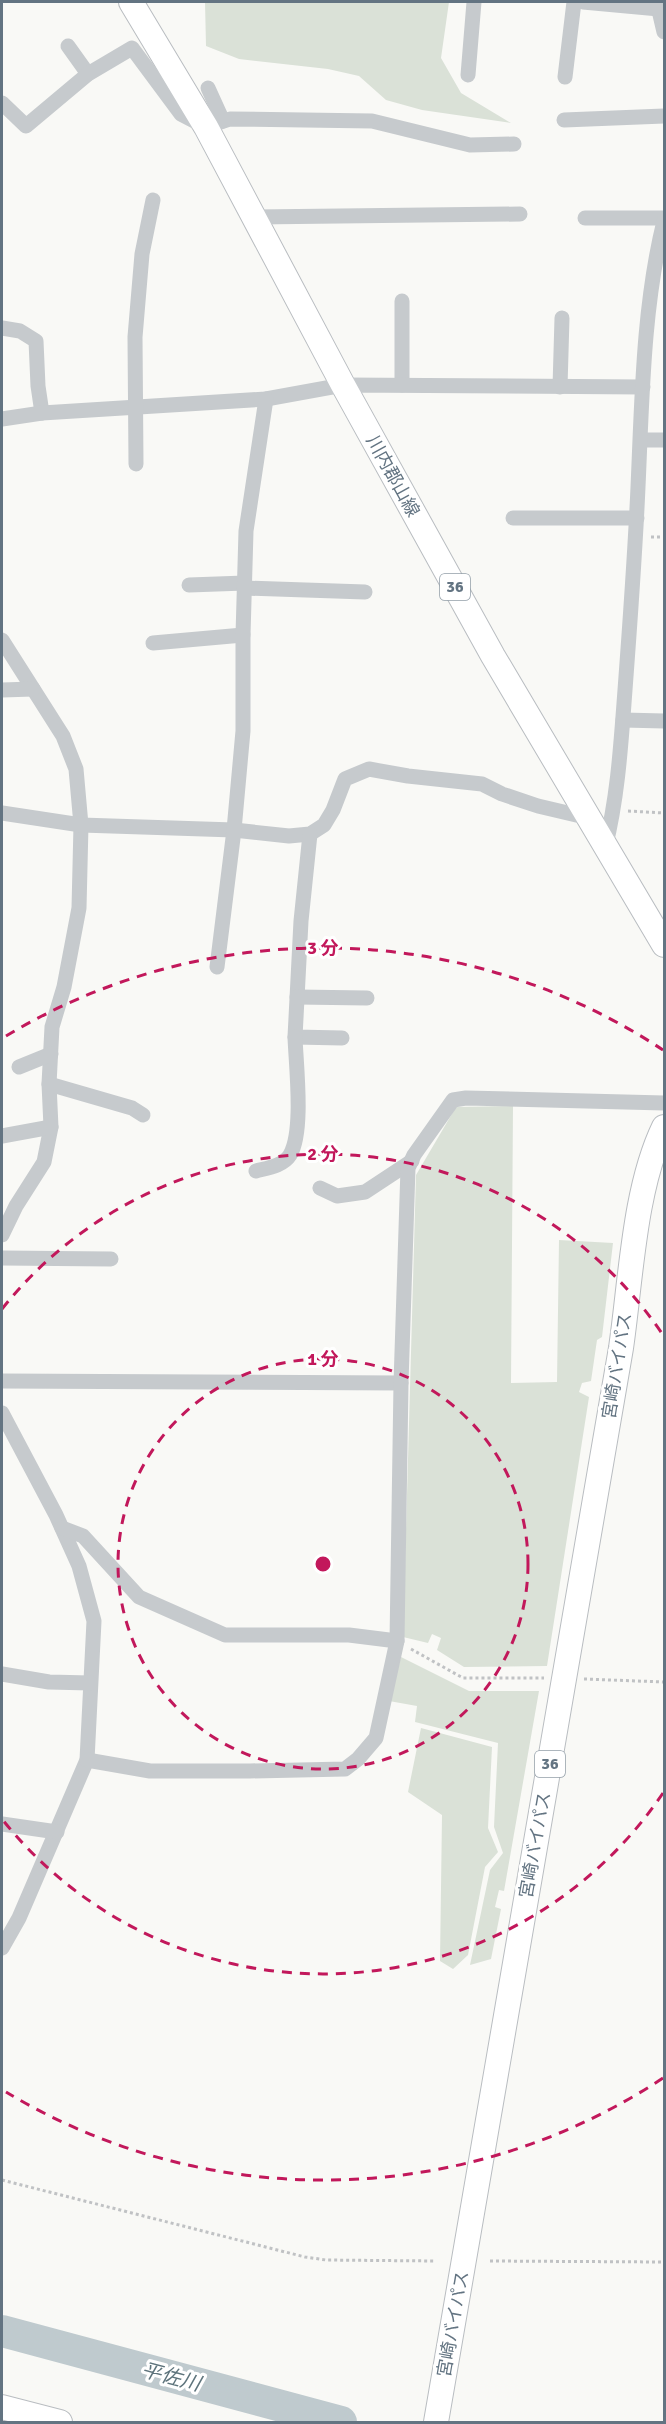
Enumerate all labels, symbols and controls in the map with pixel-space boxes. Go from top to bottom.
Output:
street label: 川内郡山線 [362,431,424,521]
road number: 36 [440,574,470,600]
text: 3 分 [307,937,339,959]
text: 2 分 [307,1143,339,1165]
street label: 宮崎バイパス [598,1311,636,1421]
text: 1 分 [307,1348,339,1370]
centre of rings [313,1554,333,1574]
road number: 36 [535,1751,565,1777]
street label: 宮崎バイパス [515,1790,555,1900]
street label: 宮崎バイパス [433,2269,473,2379]
water label: 平佐川 [139,2357,205,2397]

